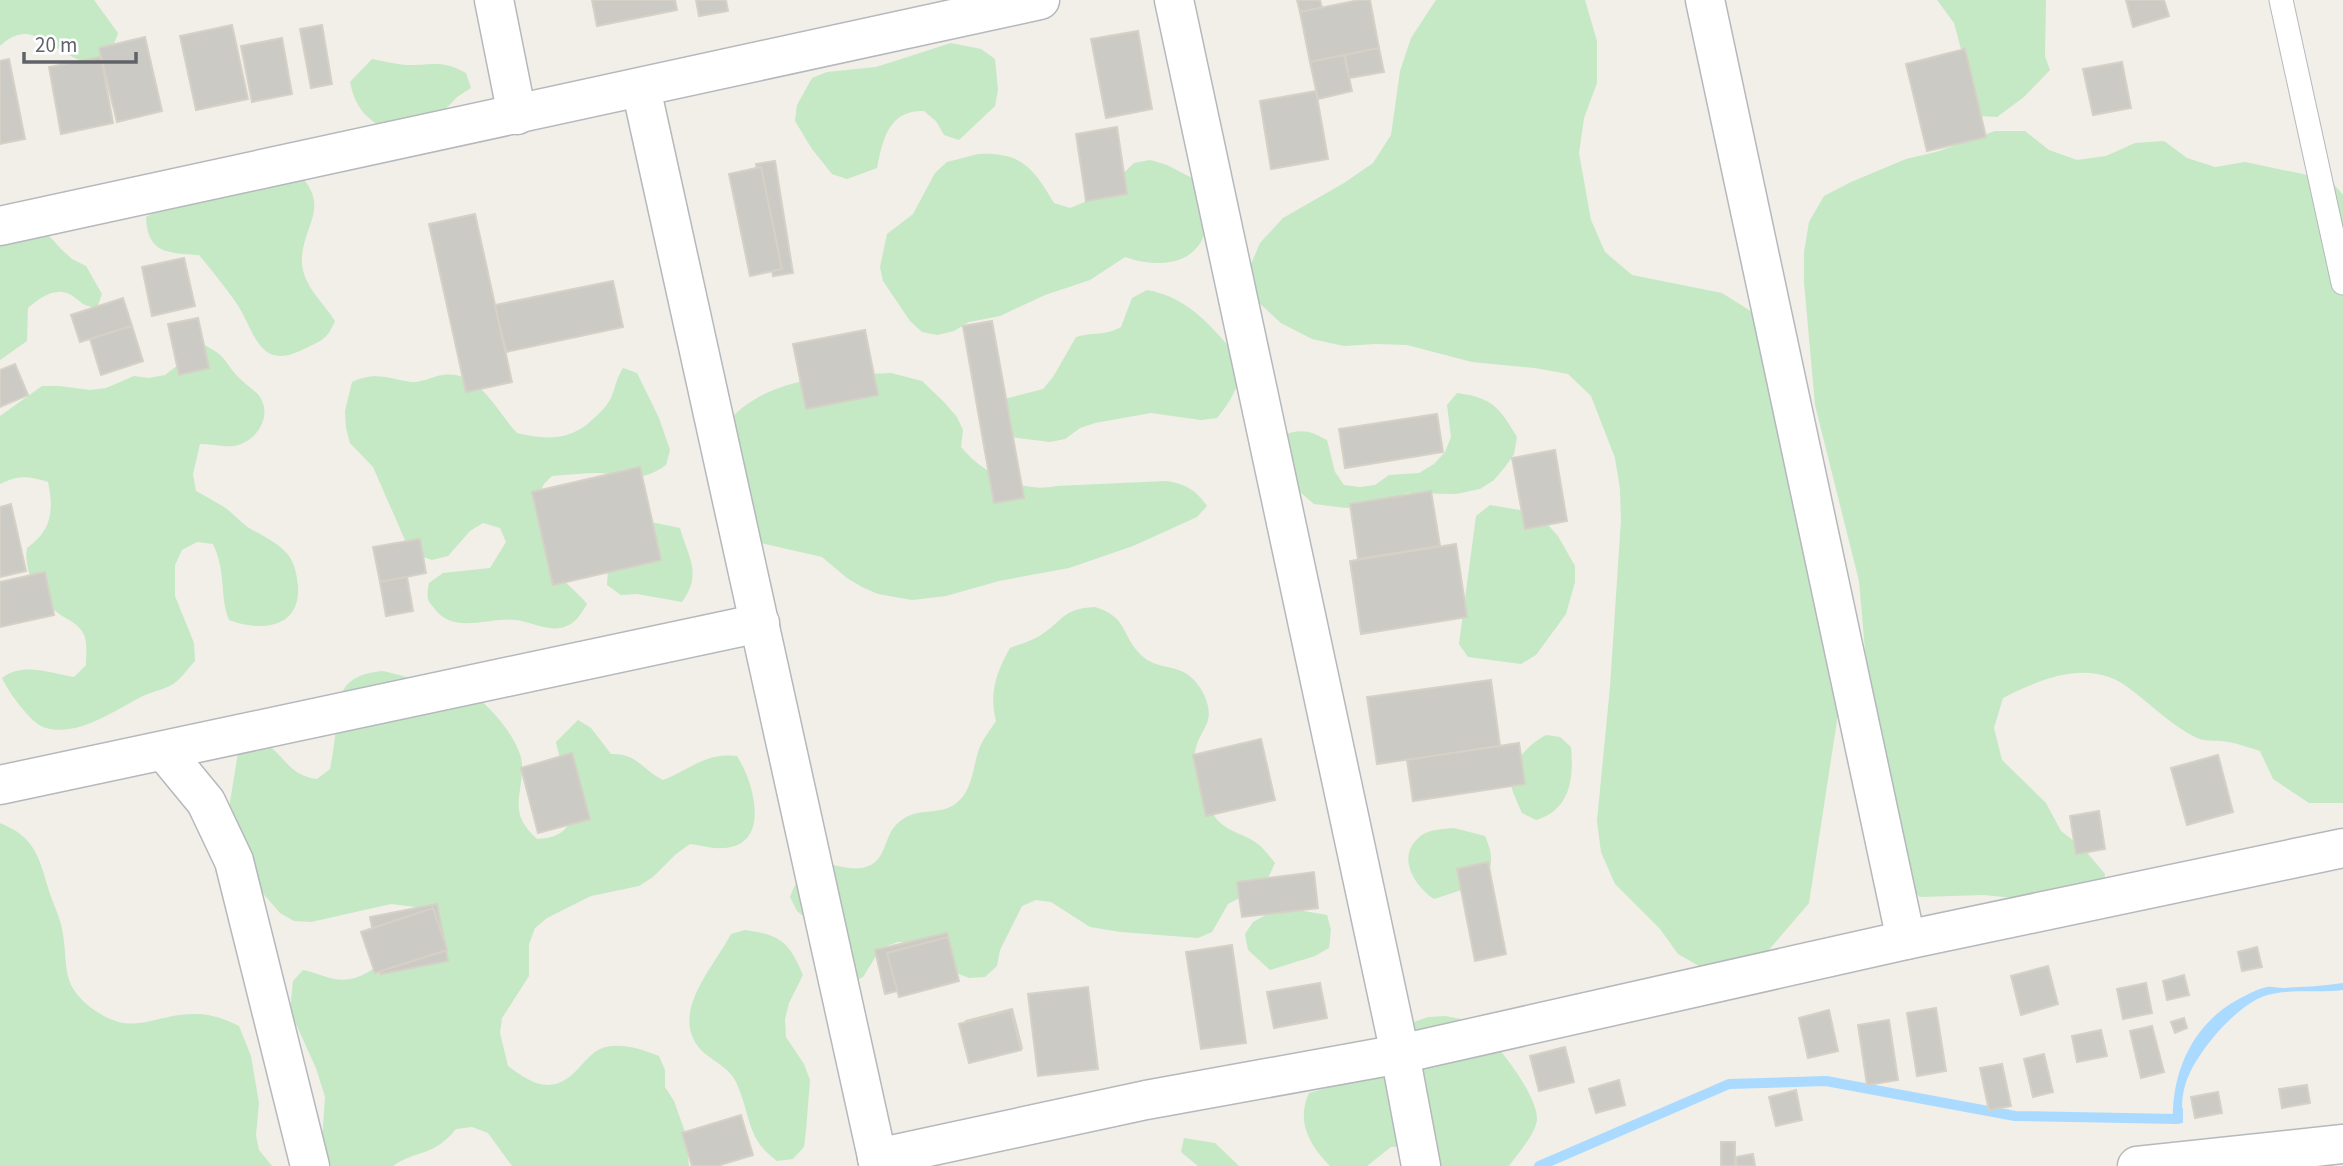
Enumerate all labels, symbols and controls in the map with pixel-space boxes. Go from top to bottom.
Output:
scale bar [24,21,136,65]
text: 20 m [35,30,77,60]

